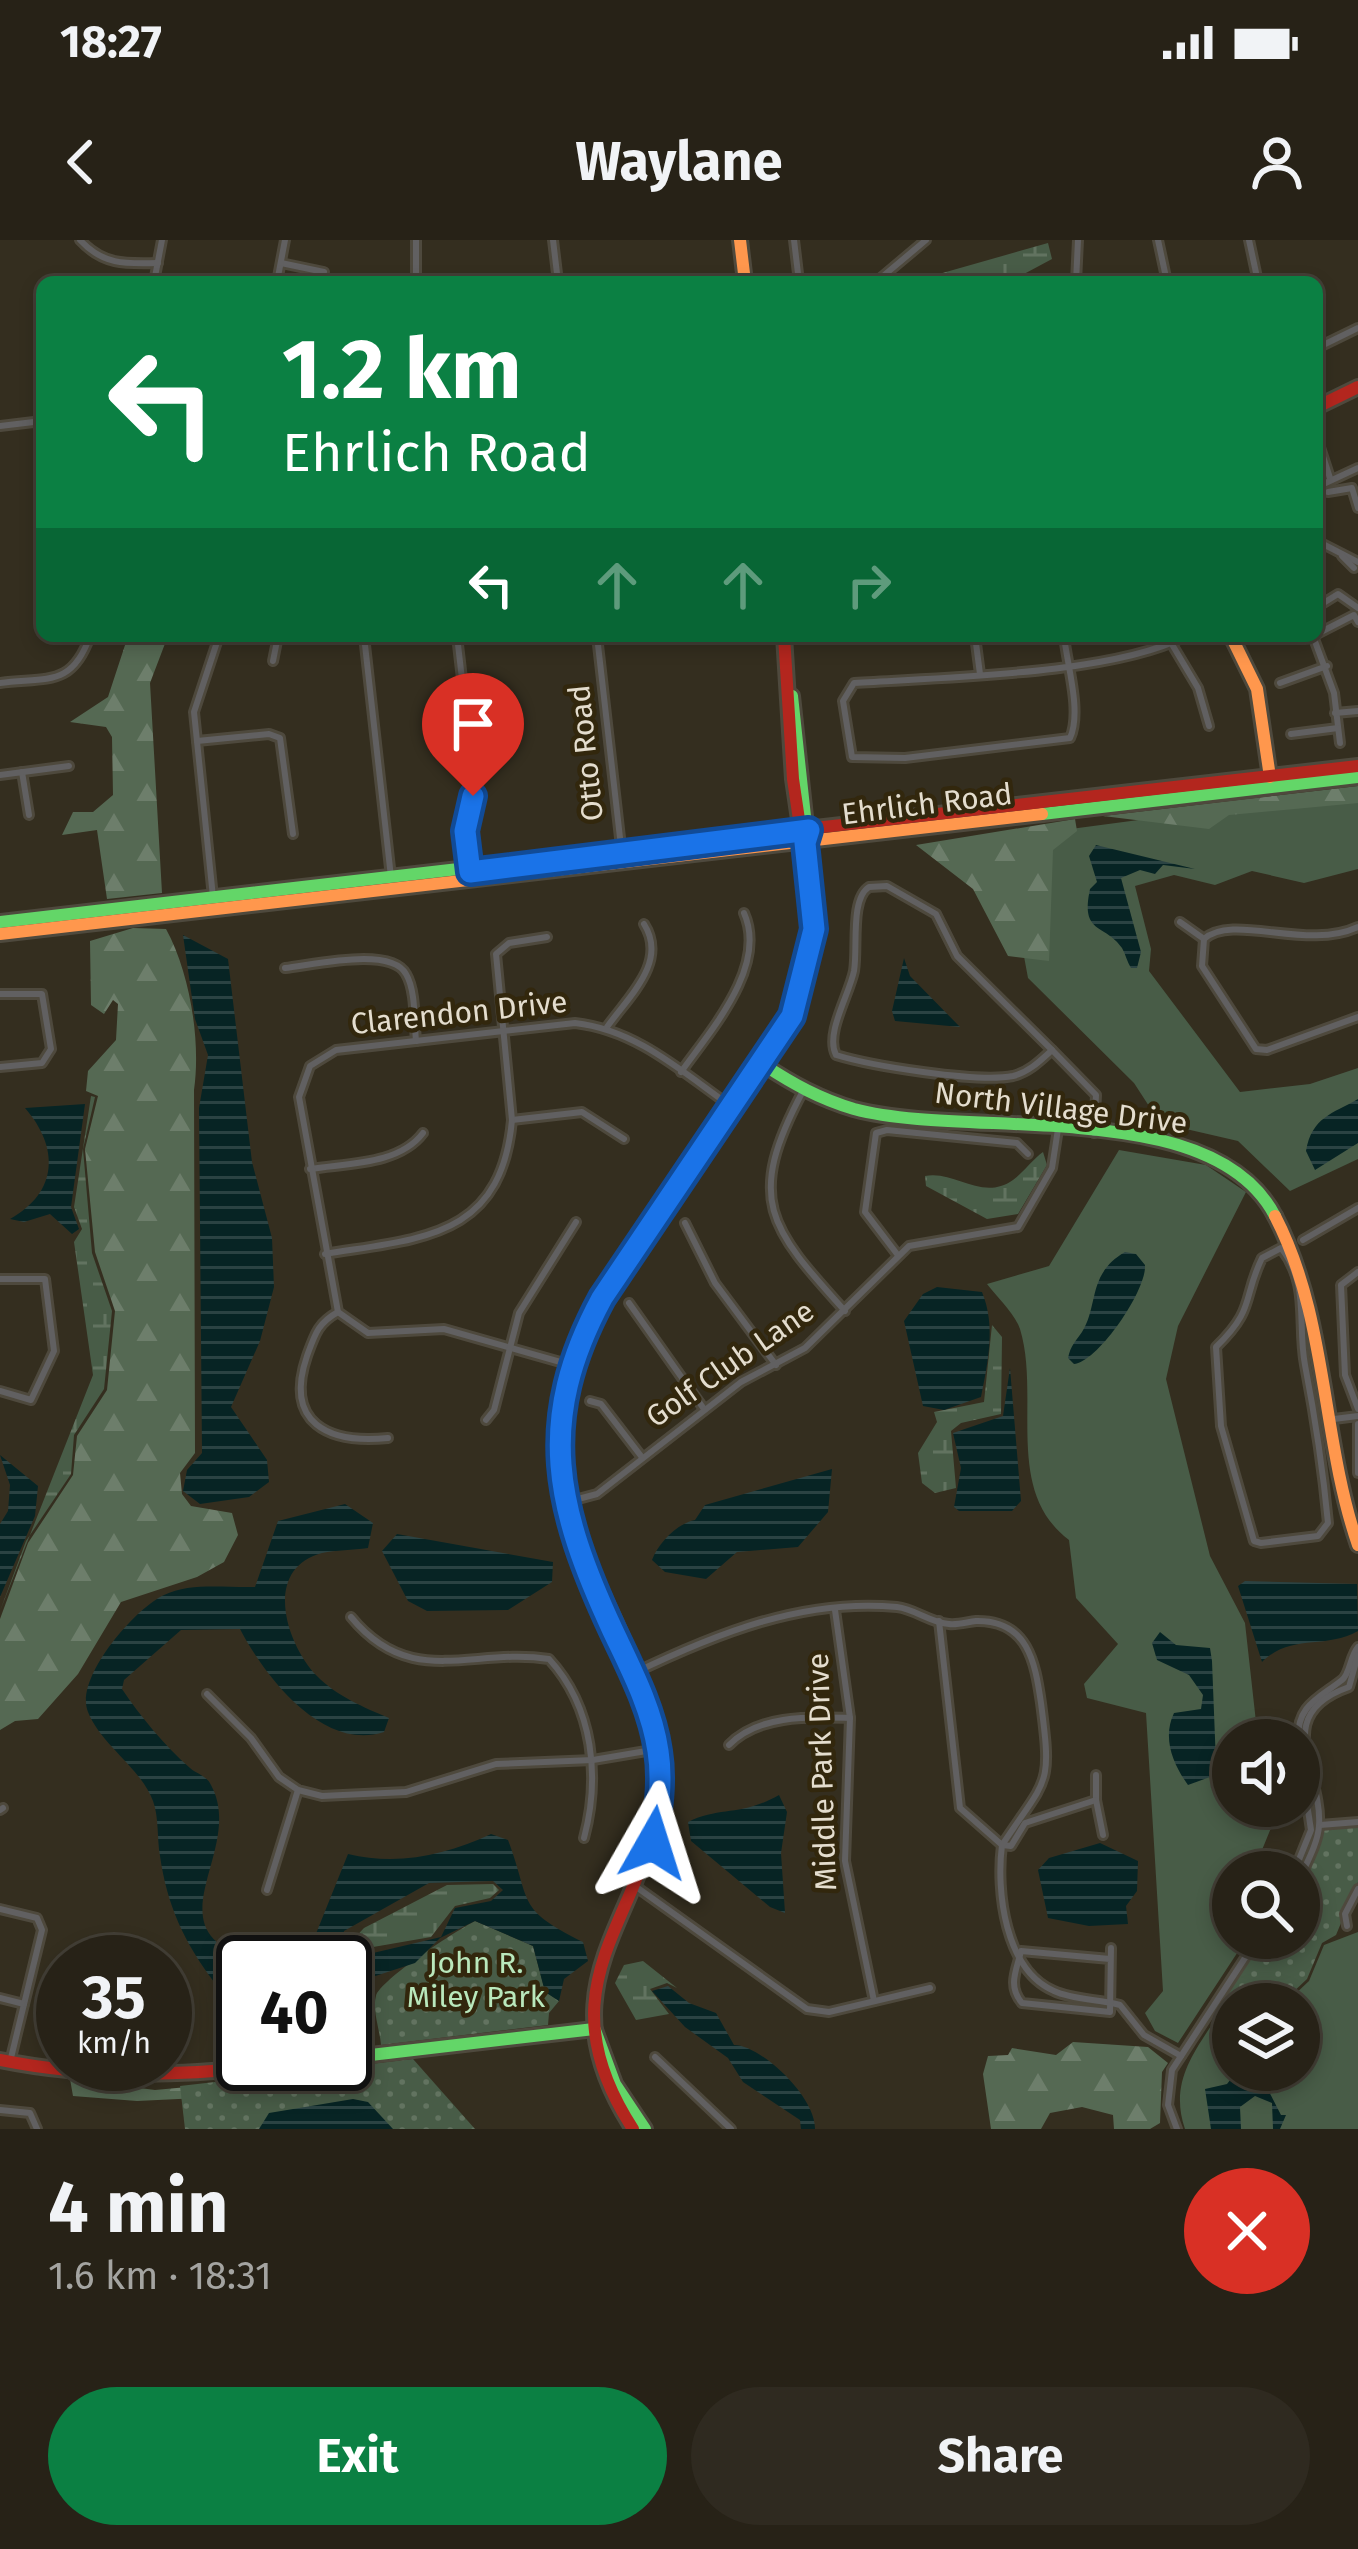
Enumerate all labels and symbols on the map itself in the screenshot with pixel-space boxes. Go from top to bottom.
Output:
pin [422,673,524,796]
street label: Otto Road [561,683,611,823]
street label: Ehrlich Road [840,776,1014,832]
street label: Clarendon Drive [349,984,569,1042]
street label: North Village Drive [933,1075,1189,1141]
street label: Golf Club Lane [639,1293,821,1435]
street label: Middle Park Drive [800,1652,844,1892]
position arrow [590,1780,716,1906]
speed limit sign: 40 [216,1935,372,2091]
park label: John R. Miley Park [407,1945,546,2015]

